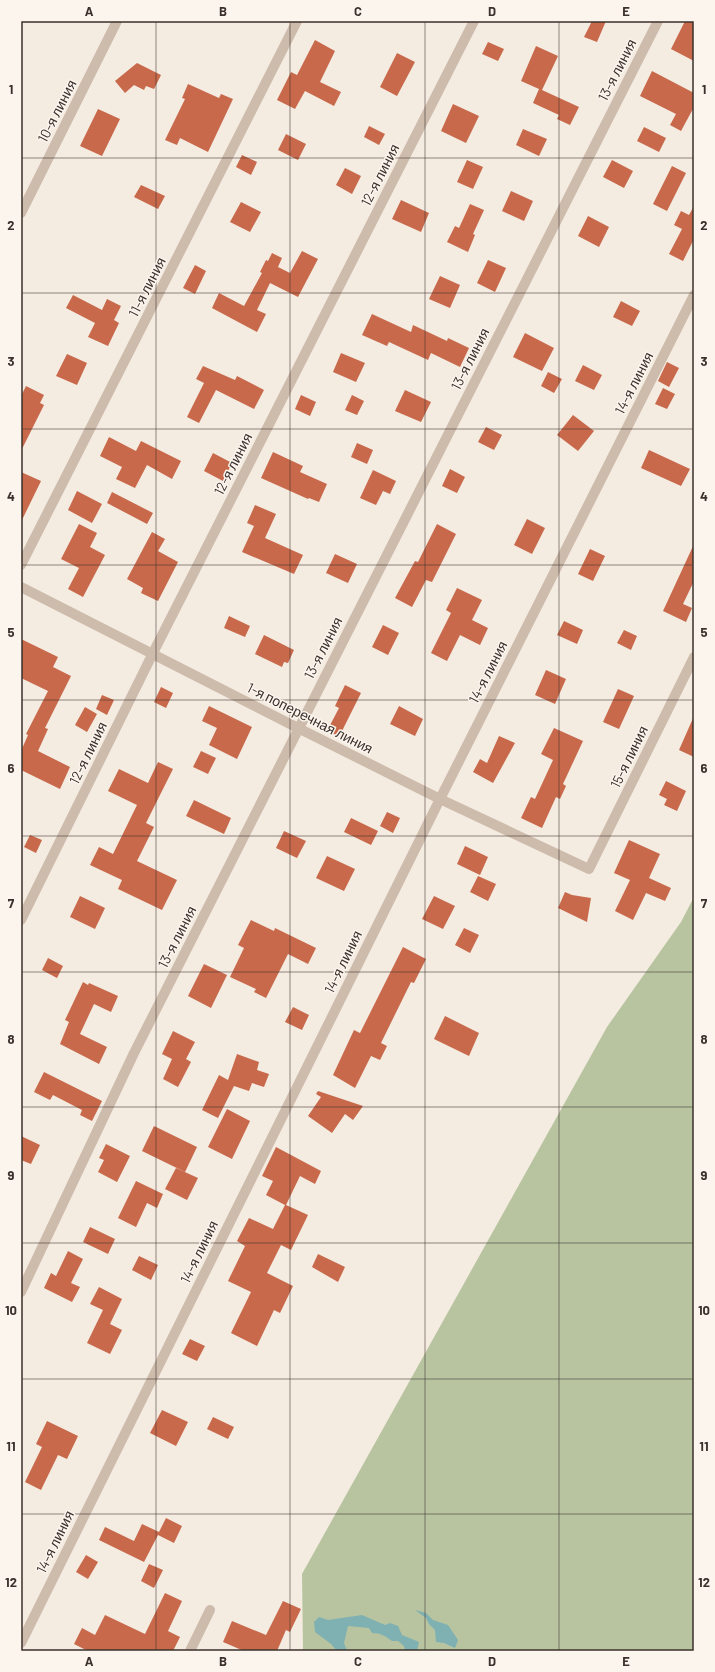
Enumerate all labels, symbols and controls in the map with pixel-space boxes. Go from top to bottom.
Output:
text: A [85,3,94,19]
text: B [219,3,227,19]
text: C [354,3,362,19]
text: D [488,3,496,19]
text: E [622,3,630,19]
street label: 13-я линия [594,36,639,104]
street label: 10-я линия [34,77,80,145]
text: 1 [9,81,13,97]
text: 1 [702,81,706,97]
street label: 12-я линия [357,141,402,209]
text: 2 [7,217,15,233]
text: 2 [700,217,708,233]
street label: 11-я линия [124,254,169,320]
street label: 13-я линия [447,325,492,393]
street label: 14-я линия [611,349,656,417]
text: 3 [7,353,15,369]
text: 3 [700,353,708,369]
street label: 12-я линия [210,430,255,498]
text: 4 [7,488,15,504]
text: 4 [700,488,708,504]
street label: 13-я линия [300,614,345,682]
text: 5 [7,624,15,640]
text: 5 [700,624,708,640]
street label: 14-я линия [465,638,510,706]
street label: 1-я поперечная линия [244,678,376,757]
street label: 12-я линия [65,719,110,787]
street label: 15-я линия [606,723,651,791]
text: 6 [8,760,15,776]
text: 6 [701,760,708,776]
text: 7 [8,895,15,911]
text: 7 [701,895,708,911]
street label: 13-я линия [154,903,199,971]
street label: 14-я линия [320,928,365,996]
text: 8 [7,1031,15,1047]
text: 8 [700,1031,708,1047]
text: 9 [8,1167,15,1183]
text: 9 [701,1167,708,1183]
street label: 14-я линия [176,1218,221,1286]
text: 10 [5,1302,17,1318]
text: 10 [698,1302,710,1318]
text: 11 [6,1438,16,1454]
text: 11 [699,1438,709,1454]
street label: 14-я линия [32,1508,77,1576]
text: 12 [5,1574,17,1590]
text: 12 [698,1574,710,1590]
text: A [85,1653,94,1669]
text: B [219,1653,227,1669]
text: C [354,1653,362,1669]
text: D [488,1653,496,1669]
text: E [622,1653,630,1669]

